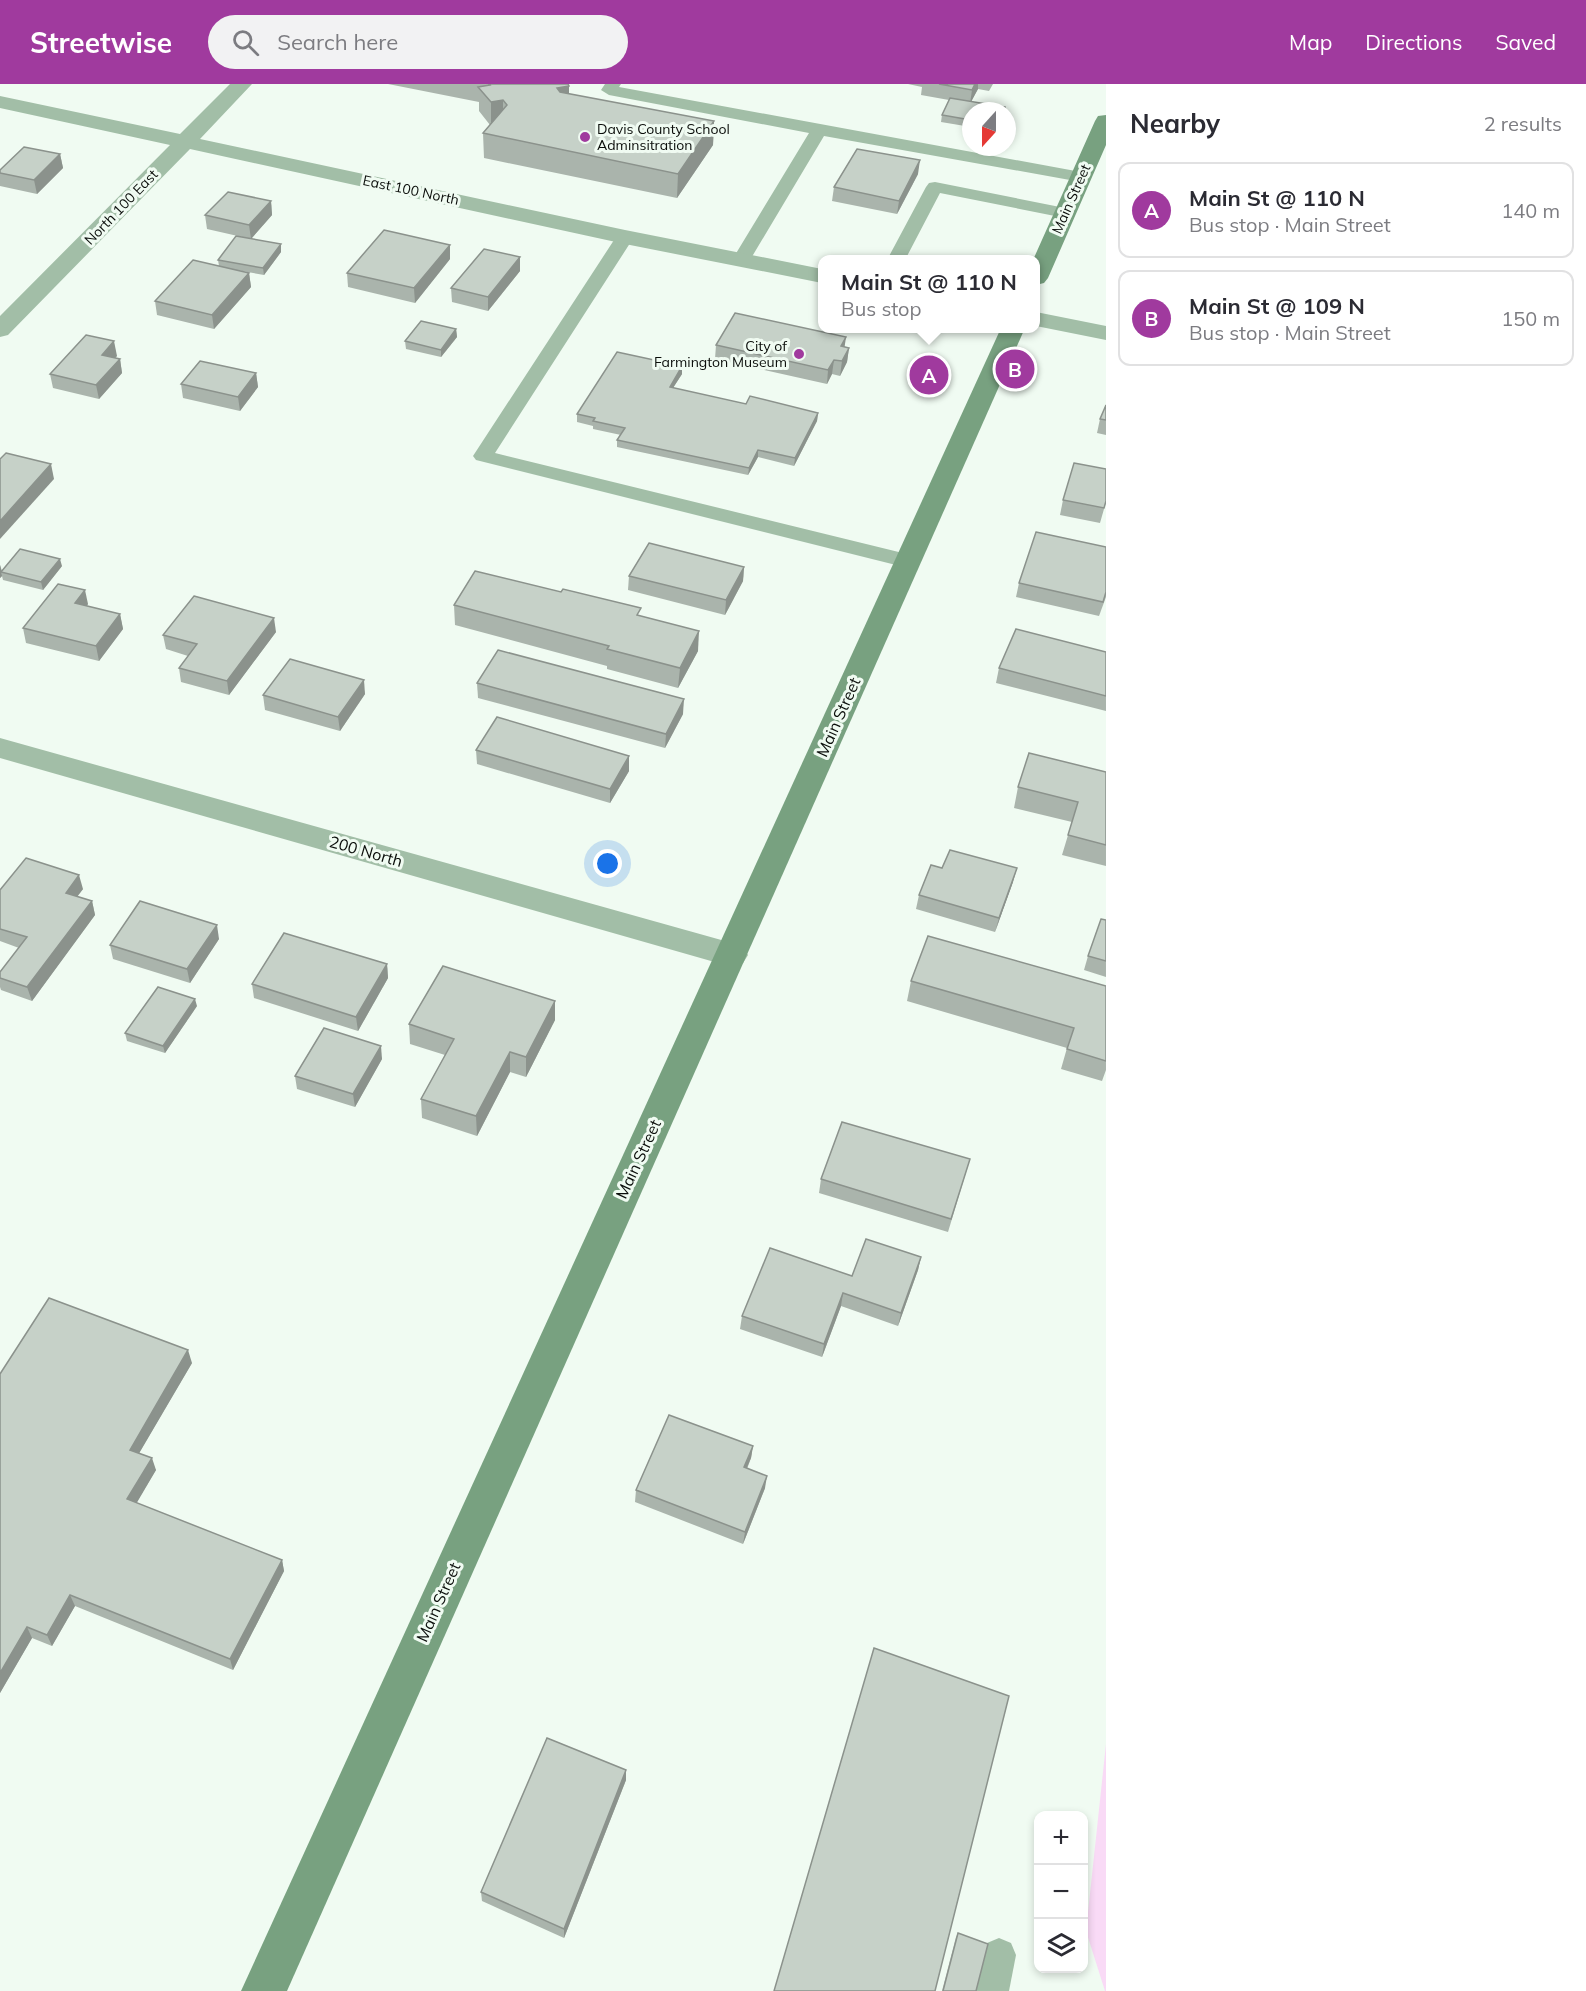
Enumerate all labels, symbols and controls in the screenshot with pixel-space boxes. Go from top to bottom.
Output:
search box [208,15,628,69]
text: Streetwise [30,25,172,60]
icon: search [229,26,262,59]
text: Search here [277,28,398,56]
text: Map [1289,29,1332,55]
text: Directions [1365,29,1462,55]
text: Saved [1495,29,1556,55]
north arrow [962,102,1016,156]
text: Nearby [1130,107,1220,140]
text: 2 results [1484,111,1562,136]
place label: Davis County School Adminsitration [597,120,730,154]
marker: Davis County School Adminsitration [578,130,592,144]
street label: Main Street [1048,161,1094,237]
street label: North 100 East [81,166,162,248]
street label: East 100 North [361,171,461,209]
text: Main St @ 110 N [1189,184,1365,212]
text: A [1144,198,1159,223]
text: 140 m [1501,198,1560,223]
text: Bus stop · Main Street [1189,212,1391,237]
popup [818,255,1040,333]
text: Main St @ 110 N [841,268,1017,296]
text: Main St @ 109 N [1189,292,1365,320]
text: Bus stop [841,296,922,321]
text: B [1145,306,1158,331]
text: 150 m [1501,306,1560,331]
text: Bus stop · Main Street [1189,320,1391,345]
place label: City of Farmington Museum [654,337,787,371]
pin: B [996,346,1034,392]
marker: City of Farmington Museum [792,347,806,361]
pin: A [910,352,948,398]
street label: Main Street [812,674,865,760]
street label: 200 North [327,831,405,871]
your location [593,849,622,878]
street label: Main Street [611,1116,665,1202]
street label: Main Street [412,1559,465,1645]
map controls [1034,1811,1088,1973]
button: + [1034,1811,1088,1865]
button: − [1034,1865,1088,1919]
button: layers [1034,1919,1088,1973]

